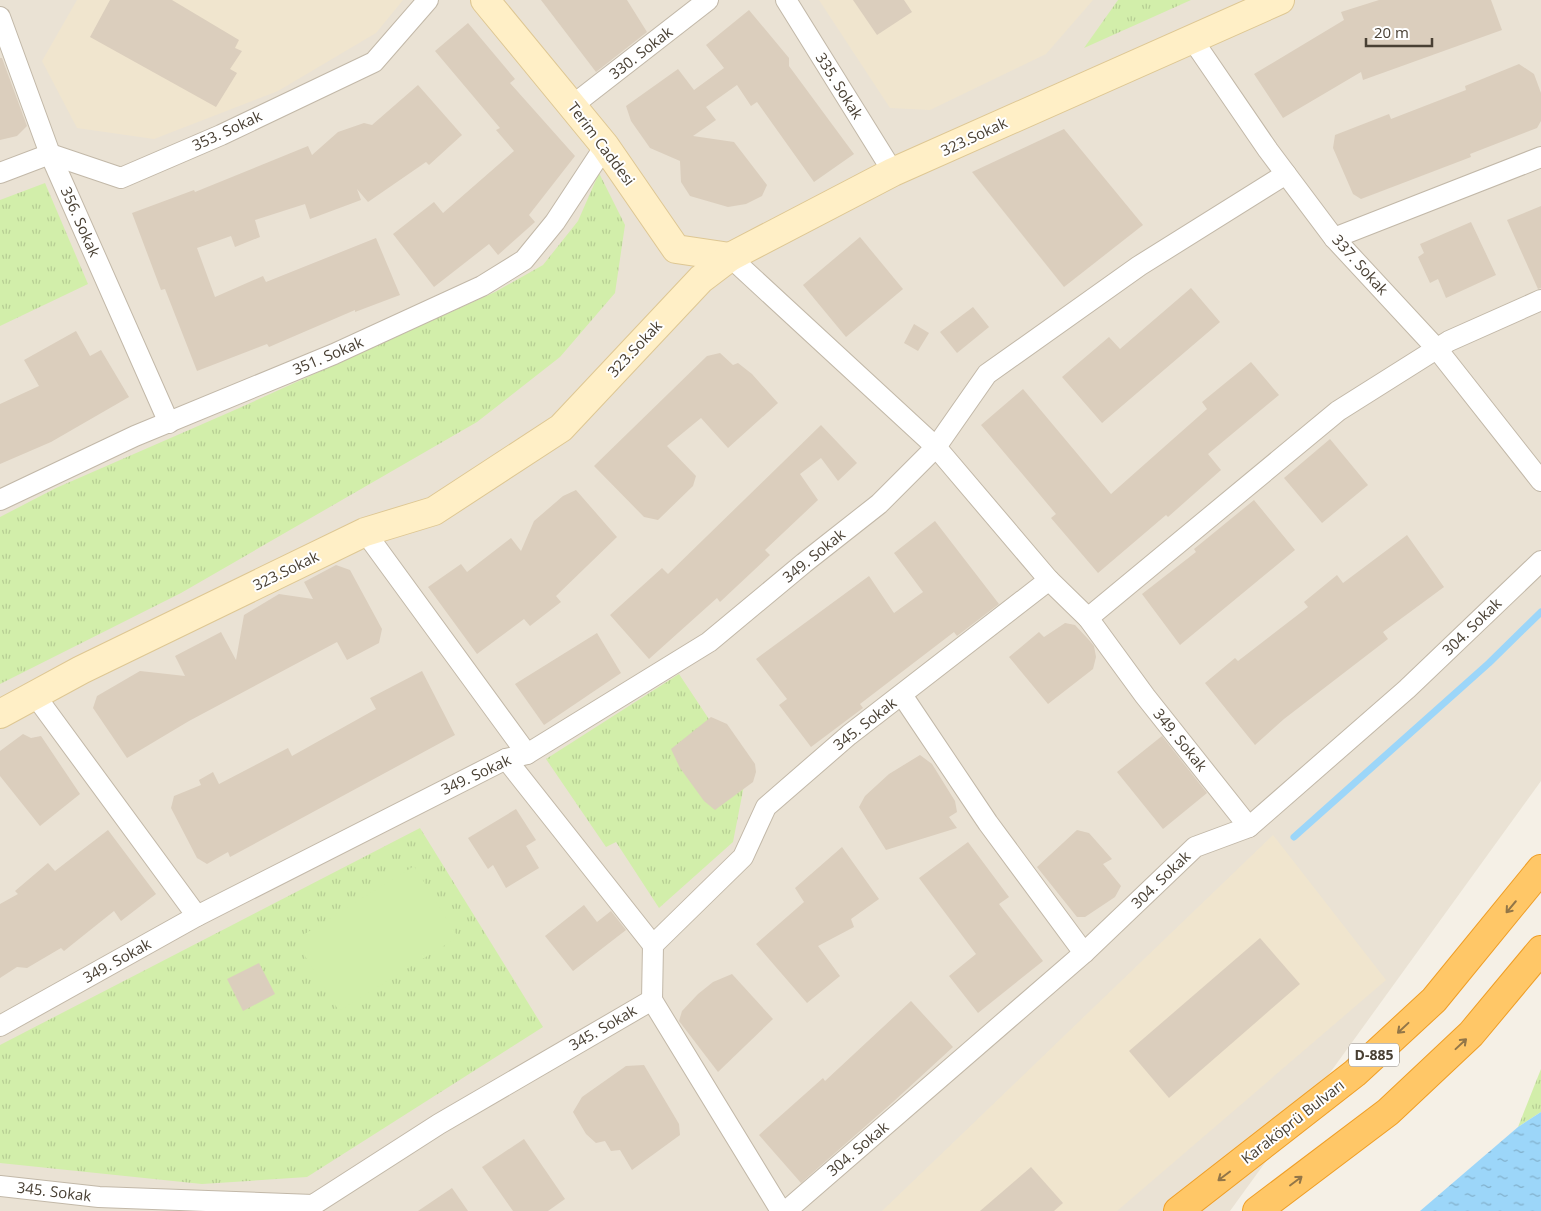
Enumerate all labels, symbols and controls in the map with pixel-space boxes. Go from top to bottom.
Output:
scale bar [1366,15,1432,47]
street label: 330. Sokak [605,21,676,83]
text: 20 m [1374,22,1409,42]
street label: 335. Sokak [812,48,868,123]
street label: Terim Caddesi [564,97,640,189]
street label: 353. Sokak [188,105,265,155]
street label: 323.Sokak [937,112,1010,160]
street label: 356. Sokak [57,183,105,260]
street label: 337. Sokak [1328,230,1393,299]
street label: 323.Sokak [603,315,666,381]
street label: 351. Sokak [289,331,366,379]
street label: 349. Sokak [778,524,849,587]
street label: 323.Sokak [249,545,322,595]
street label: 304. Sokak [1437,593,1505,659]
street label: 345. Sokak [829,692,900,754]
street label: 349. Sokak [1149,704,1212,775]
street label: 349. Sokak [437,749,514,799]
street label: 304. Sokak [1126,846,1194,912]
one-way arrow [1505,900,1516,913]
street label: 349. Sokak [79,933,154,987]
street label: 345. Sokak [565,1000,640,1055]
one-way arrow [1397,1022,1409,1034]
one-way arrow [1454,1038,1467,1050]
road number: D-885 [1349,1044,1399,1066]
street label: Karaköprü Bulvarı [1237,1075,1348,1168]
street label: 304. Sokak [822,1116,893,1180]
one-way arrow [1218,1171,1231,1182]
one-way arrow [1289,1176,1302,1187]
street label: 345. Sokak [16,1177,93,1206]

